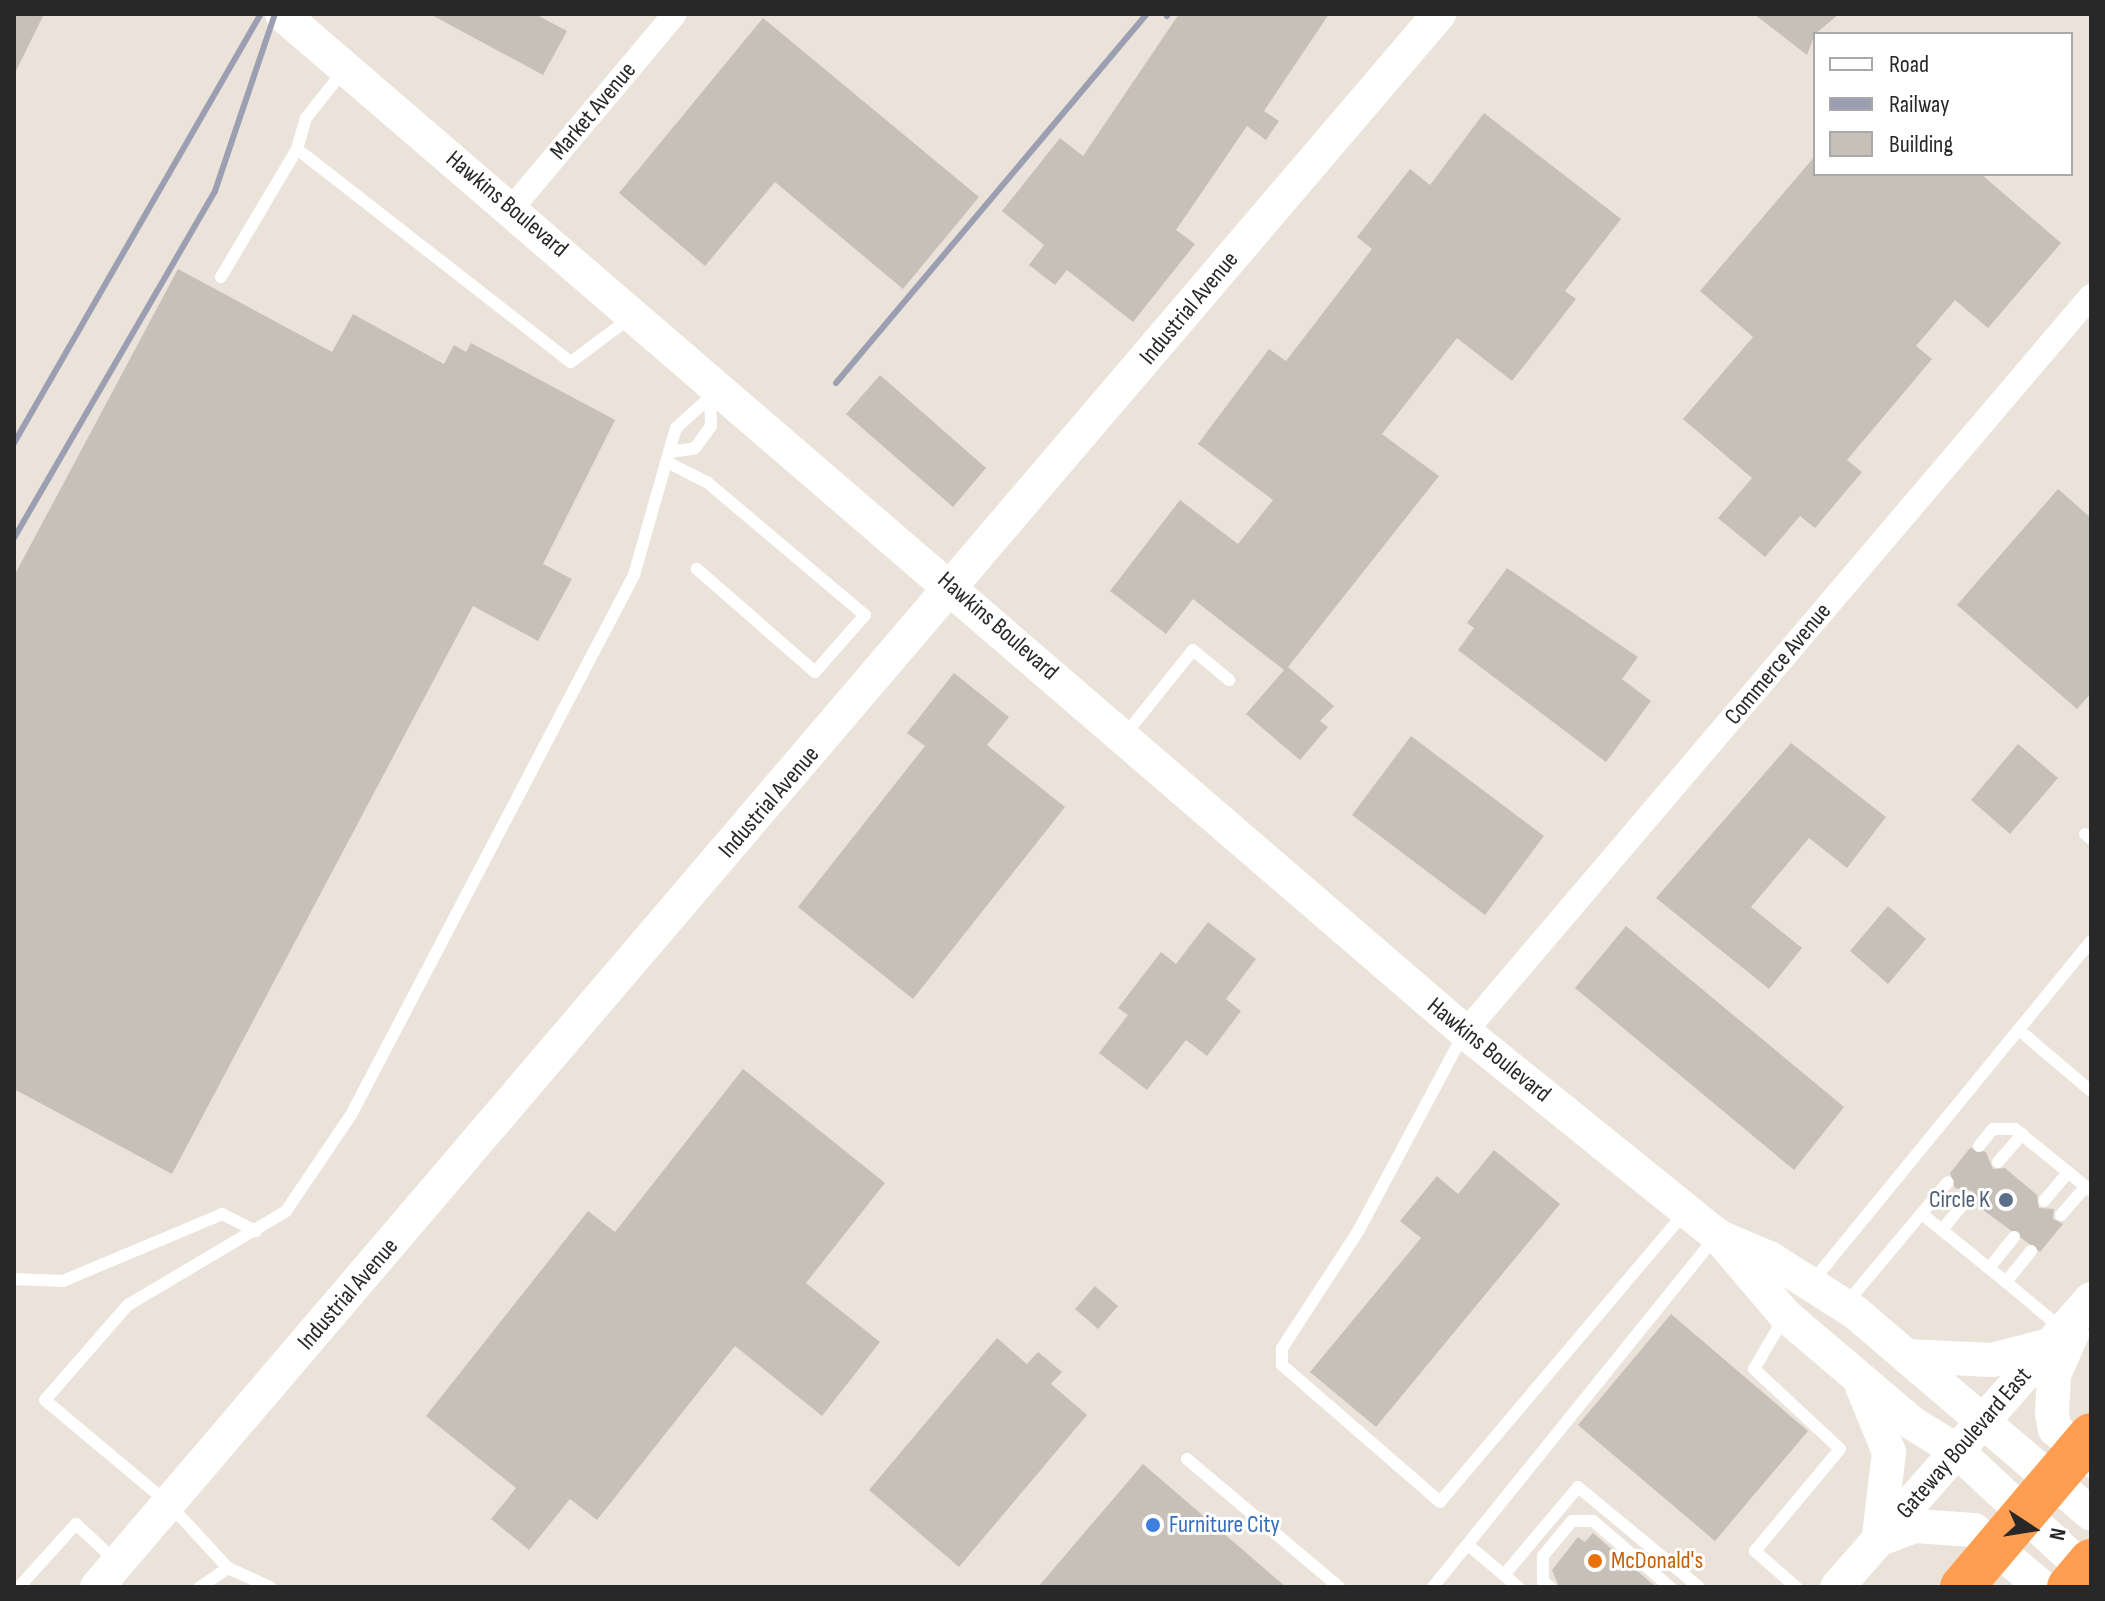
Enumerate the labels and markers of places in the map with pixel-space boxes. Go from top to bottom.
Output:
place label: Circle K [1929,1186,1990,1214]
marker: Circle K [1997,1191,2015,1209]
place label: Furniture City [1169,1511,1280,1539]
marker: Furniture City [1144,1516,1162,1534]
place label: McDonald's [1611,1547,1703,1575]
marker: McDonald's [1586,1552,1604,1570]

